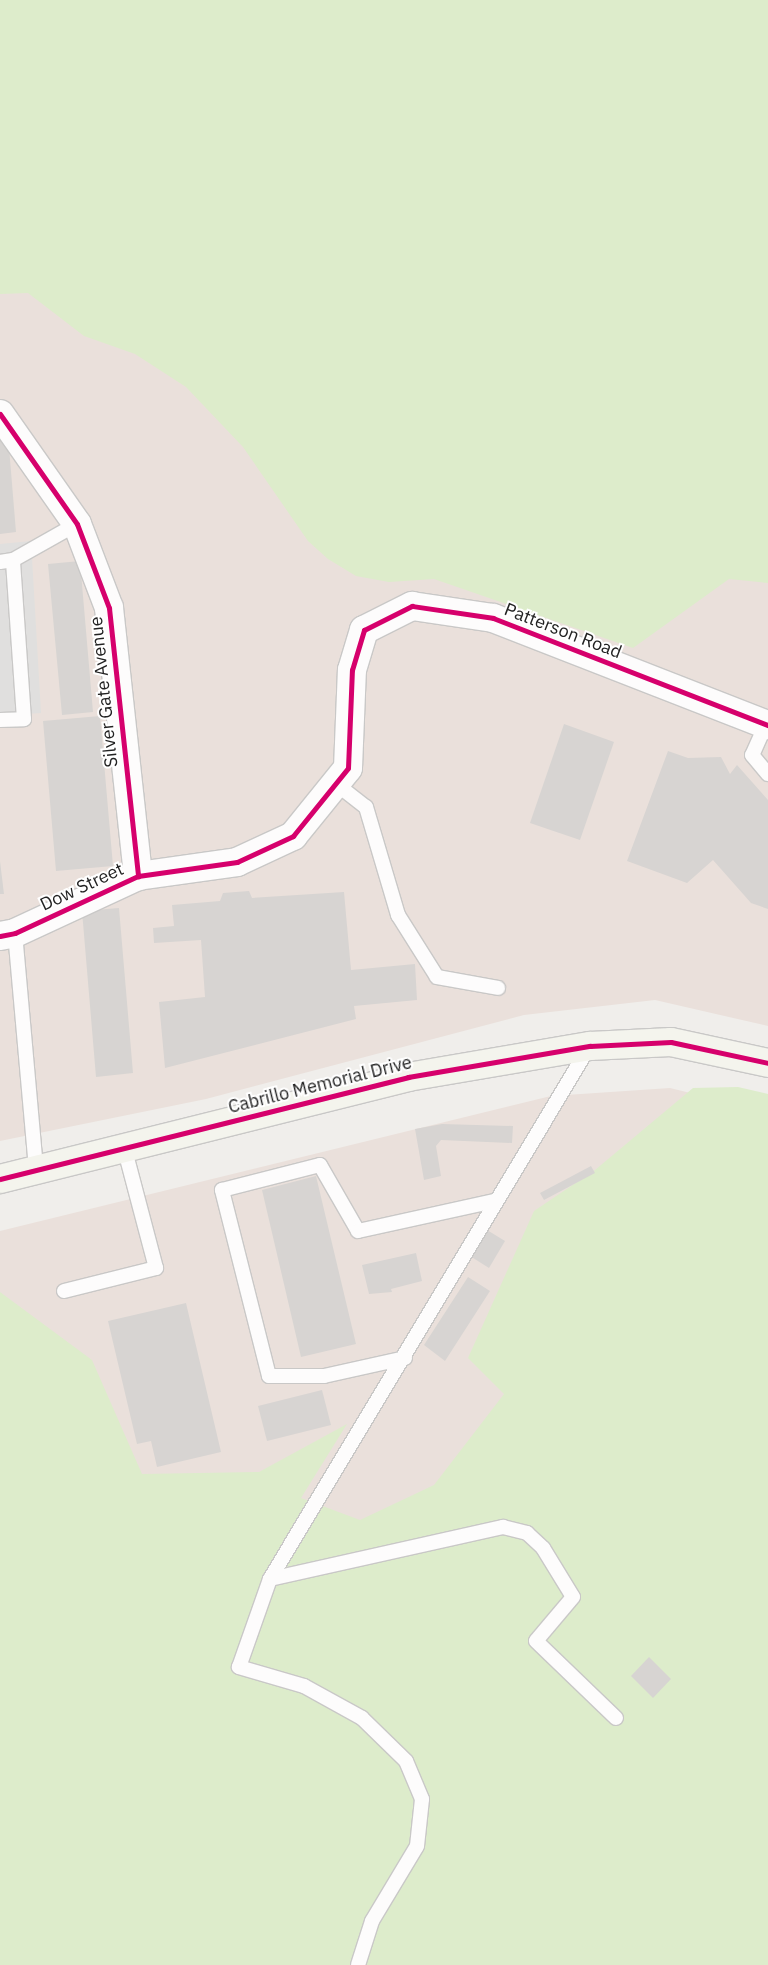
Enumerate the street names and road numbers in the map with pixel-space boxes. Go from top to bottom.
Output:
street label: Patterson Road [501,599,625,663]
street label: Silver Gate Avenue [85,615,123,769]
street label: Dow Street [37,858,127,916]
street label: Cabrillo Memorial Drive [226,1052,414,1118]

